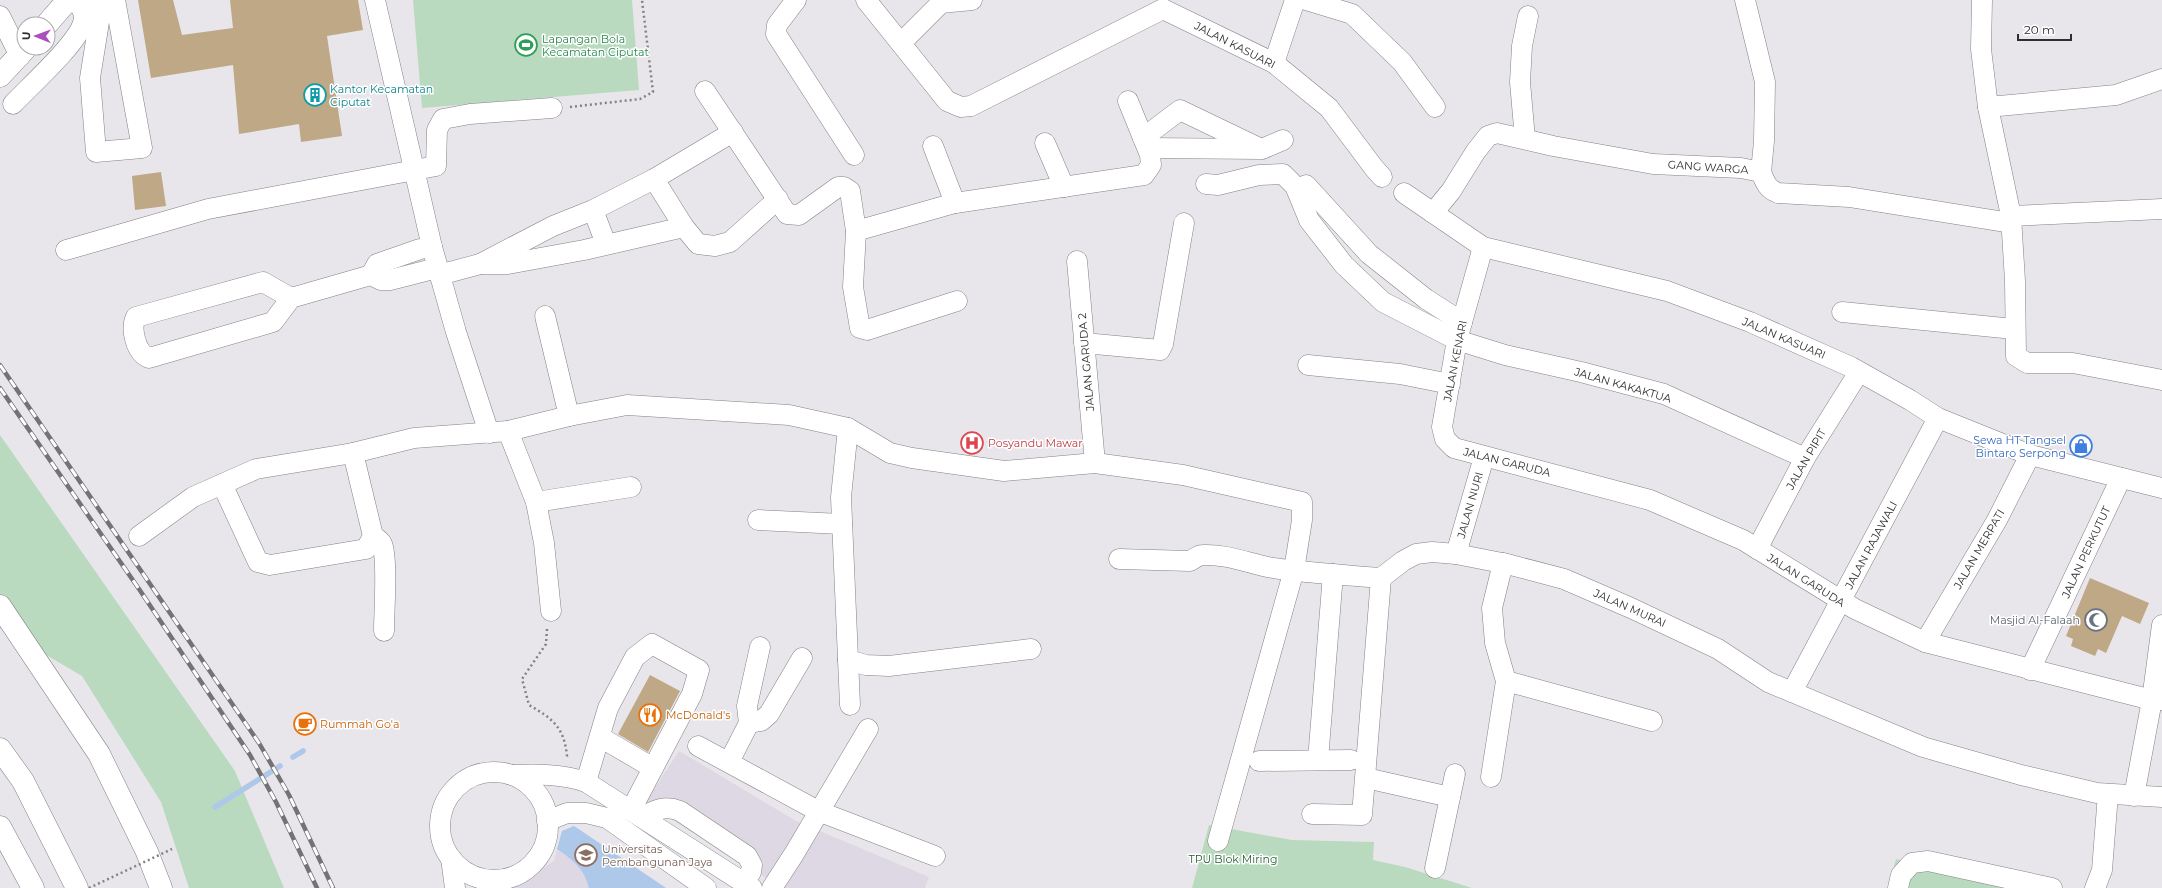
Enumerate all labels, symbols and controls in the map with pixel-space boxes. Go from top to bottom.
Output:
north arrow [16,16,56,56]
scale bar [2018,16,2071,42]
street label: JALAN KASUARI [1191,18,1278,72]
text: 20 m [2024,22,2055,37]
text: U [19,31,33,40]
sports icon: Lapangan Bola Kecamatan Ciputat [513,32,539,58]
place label: Lapangan Bola Kecamatan Ciputat [542,32,649,59]
building icon: Kantor Kecamatan Ciputat [302,82,328,108]
place label: Kantor Kecamatan Ciputat [330,82,433,109]
street label: GANG WARGA [1667,157,1749,177]
street label: JALAN GARUDA 2 [1075,312,1097,413]
street label: JALAN KASUARI [1739,314,1828,362]
street label: JALAN KENARI [1440,319,1470,404]
street label: JALAN KAKAKTUA [1572,364,1673,406]
street label: JALAN PIPIT [1782,425,1829,493]
hospital icon: Posyandu Mawar [959,430,985,456]
place label: Sewa HT Tangsel Bintaro Serpong [1973,433,2066,460]
shop icon: Sewa HT Tangsel Bintaro Serpong [2068,433,2094,459]
place label: Posyandu Mawar [988,436,1083,450]
street label: JALAN GARUDA [1461,444,1552,480]
street label: JALAN NURI [1454,470,1486,541]
street label: JALAN RAJAWALI [1841,499,1900,592]
street label: JALAN PERKUTUT [2058,503,2114,601]
street label: JALAN MERPATI [1950,507,2008,592]
street label: JALAN GARUDA [1764,550,1848,610]
street label: JALAN MURAI [1591,585,1668,630]
mosque icon: Masjid Al-Falaah [2083,607,2109,633]
place label: Masjid Al-Falaah [1990,613,2080,627]
restaurant icon: McDonald's [637,702,663,728]
place label: McDonald's [666,708,731,722]
cafe icon: Rummah Go'a [292,711,318,737]
place label: Rummah Go'a [320,717,399,731]
school or university icon: Universitas Pembangunan Jaya [573,842,599,868]
place label: Universitas Pembangunan Jaya [602,842,713,869]
park label: TPU Blok Miring [1188,852,1278,866]

